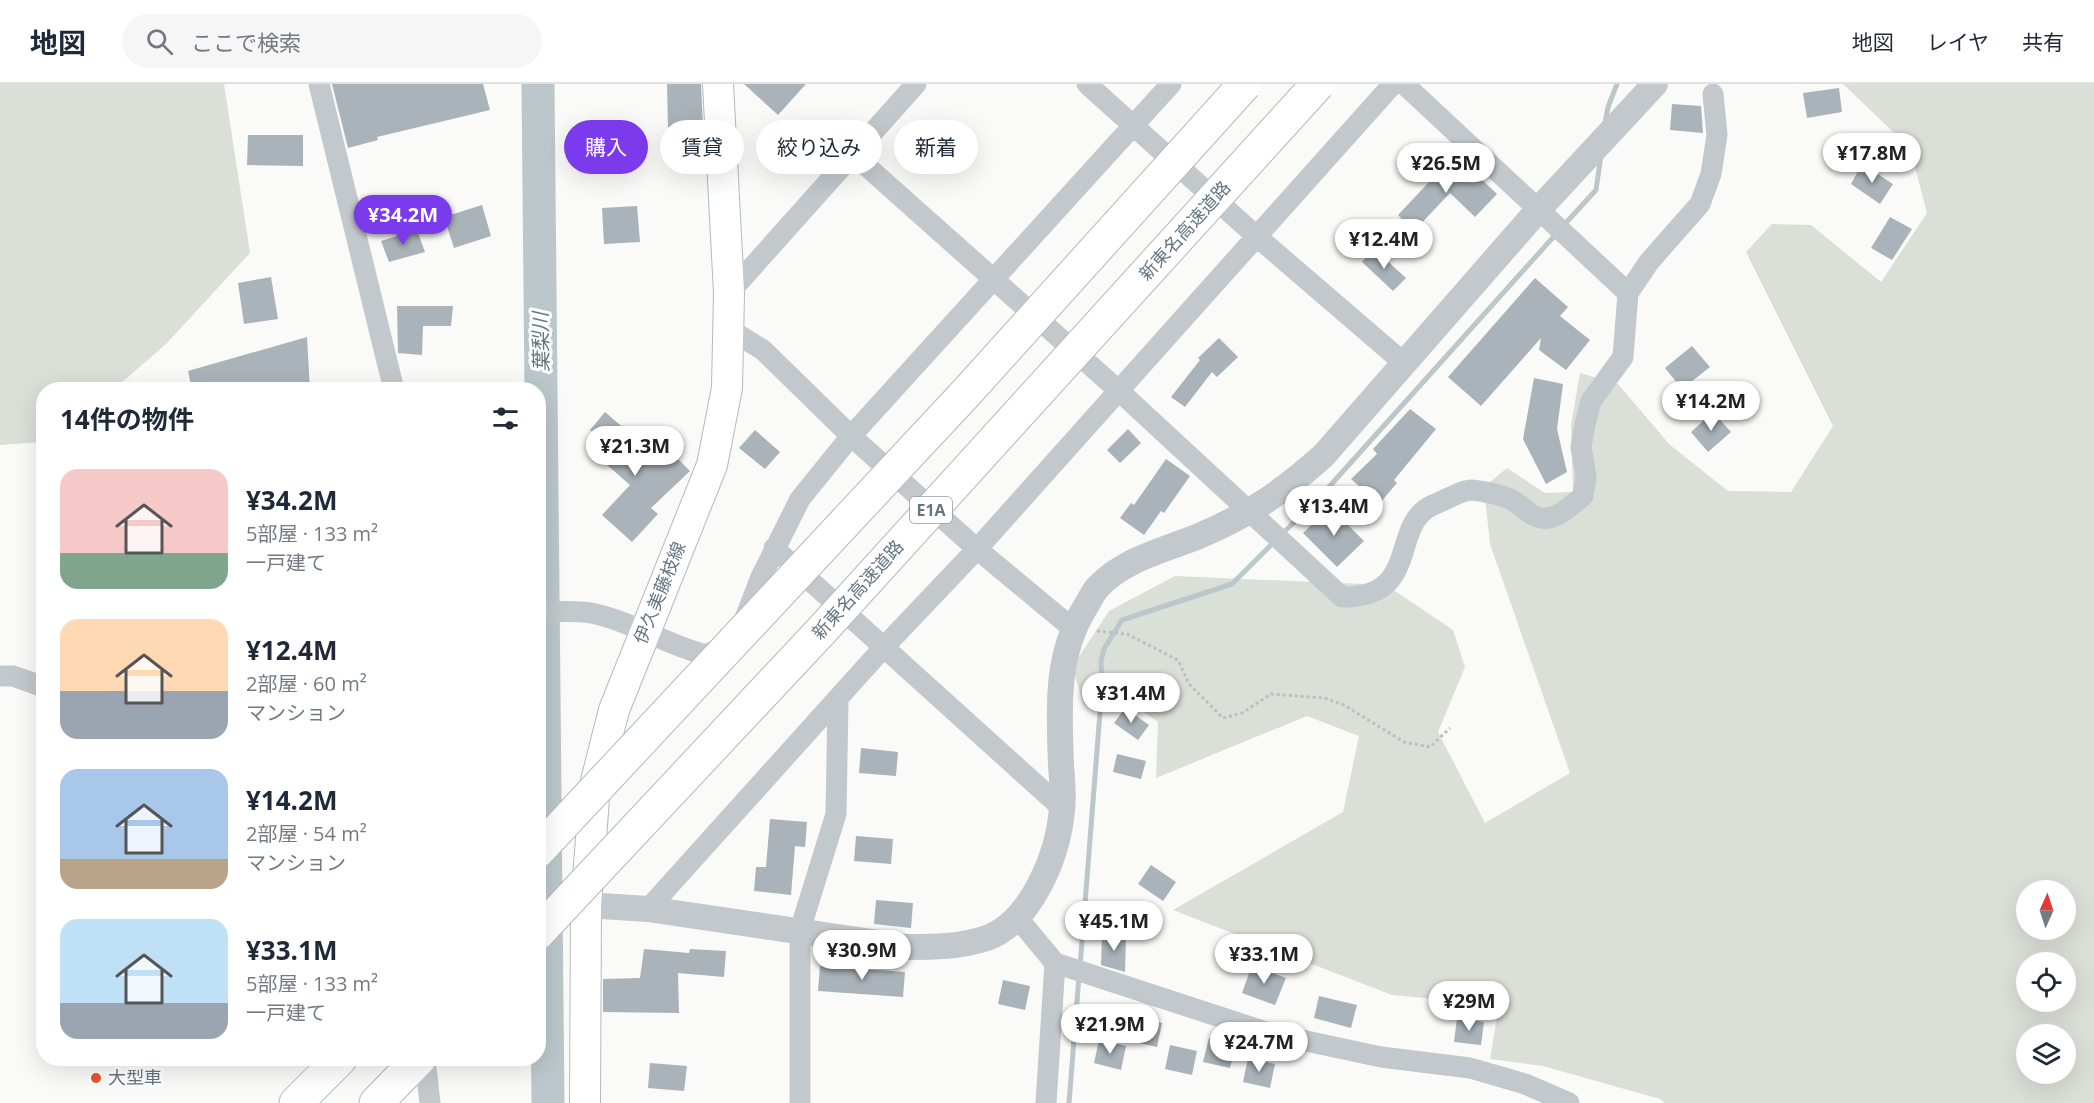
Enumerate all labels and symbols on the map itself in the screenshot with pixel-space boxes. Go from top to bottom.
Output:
pin: ¥17.8M [1823,133,1921,184]
pin: ¥26.5M [1397,143,1495,194]
street label: 新東名高速道路 [1133,175,1235,285]
pin: ¥34.2M [354,195,452,246]
pin: ¥12.4M [1335,219,1433,270]
water label: 葉梨川 [526,310,555,372]
pin: ¥14.2M [1662,381,1760,432]
pin: ¥21.3M [586,426,684,477]
pin: ¥13.4M [1285,486,1383,537]
road number: E1A [910,497,952,523]
street label: 新東名高速道路 [806,534,908,644]
street label: 伊久美藤枝線 [628,538,690,647]
pin: ¥31.4M [1082,673,1180,724]
north arrow [2016,880,2076,940]
pin: ¥45.1M [1065,901,1163,952]
pin: ¥30.9M [813,930,911,981]
pin: ¥33.1M [1215,934,1313,985]
pin: ¥29M [1433,981,1505,1032]
pin: ¥21.9M [1061,1004,1159,1055]
pin: ¥24.7M [1210,1022,1308,1073]
place label: 大型車 [108,1065,162,1089]
marker: 大型車 [89,1071,103,1085]

